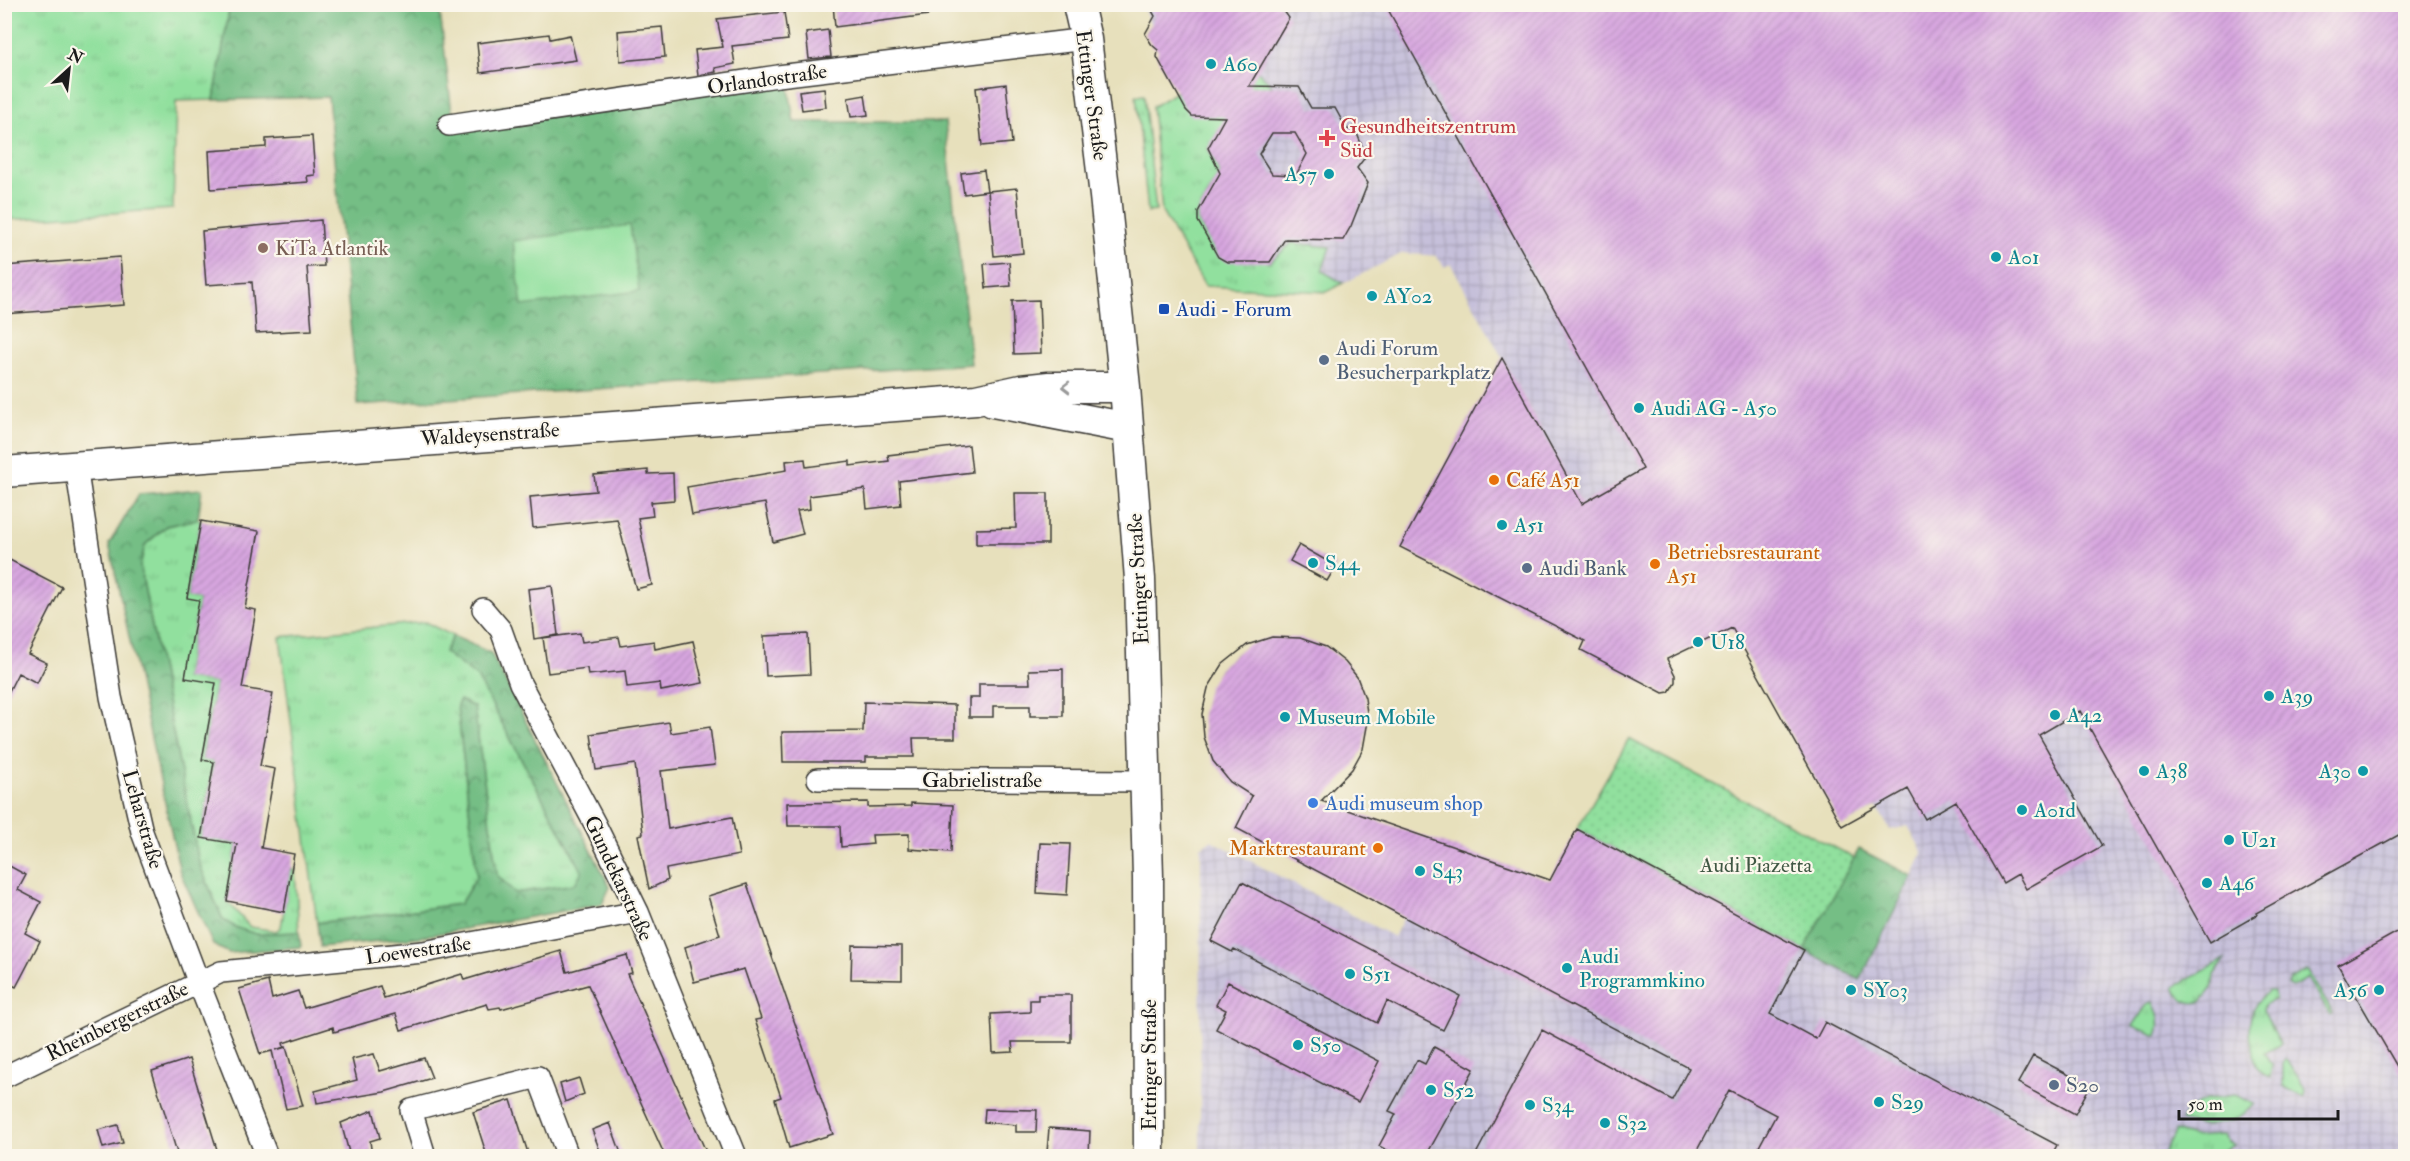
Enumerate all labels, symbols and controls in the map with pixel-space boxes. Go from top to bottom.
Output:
street label: Ettinger Straße [1069,28,1114,162]
north arrow [39,39,99,99]
text: N [64,44,87,69]
place label: A60 [1222,51,1258,78]
marker: A60 [1204,57,1218,71]
street label: Orlandostraße [705,58,829,101]
place label: Gesundheitszentrum Süd [1340,113,1516,164]
marker: Gesundheitszentrum Süd [1318,129,1336,147]
place label: A57 [1284,161,1317,188]
marker: A57 [1322,167,1336,181]
place label: KiTa Atlantik [275,235,389,262]
marker: KiTa Atlantik [256,241,270,255]
place label: A01 [2007,244,2039,271]
marker: A01 [1989,250,2003,264]
place label: AY02 [1383,283,1433,310]
marker: AY02 [1365,289,1379,303]
place label: Audi - Forum [1175,296,1292,323]
marker: Audi - Forum [1157,302,1171,316]
place label: Audi Forum Besucherparkplatz [1335,335,1491,386]
marker: Audi Forum Besucherparkplatz [1317,353,1331,367]
one-way arrow [1062,381,1071,393]
place label: Audi AG - A50 [1650,395,1777,422]
marker: Audi AG - A50 [1632,401,1646,415]
street label: Waldeysenstraße [419,416,561,453]
place label: Café A51 [1506,467,1580,494]
marker: Café A51 [1487,473,1501,487]
street label: Ettinger Straße [1122,512,1155,645]
place label: A51 [1513,512,1544,539]
marker: A51 [1495,518,1509,532]
place label: Betriebsrestaurant A51 [1666,539,1820,590]
place label: S44 [1325,550,1361,577]
place label: Audi Bank [1538,555,1627,582]
marker: S44 [1306,556,1320,570]
marker: Betriebsrestaurant A51 [1648,557,1662,571]
marker: Audi Bank [1520,561,1534,575]
place label: U18 [1710,629,1745,656]
marker: U18 [1691,635,1705,649]
place label: A39 [2280,683,2313,710]
marker: A39 [2262,689,2276,703]
place label: A42 [2066,702,2102,729]
place label: Museum Mobile [1297,704,1436,731]
marker: A42 [2048,708,2062,722]
marker: Museum Mobile [1278,710,1292,724]
place label: A38 [2155,758,2187,785]
place label: A30 [2318,758,2351,785]
marker: A38 [2137,764,2151,778]
marker: A30 [2356,764,2370,778]
street label: Leharstraße [115,766,170,872]
street label: Gabrielistraße [922,767,1042,794]
place label: Audi museum shop [1324,790,1483,817]
marker: Audi museum shop [1306,796,1320,810]
place label: A01d [2033,797,2076,824]
marker: A01d [2015,803,2029,817]
street label: Gundekarstraße [578,811,659,945]
place label: U21 [2241,827,2277,854]
marker: U21 [2222,833,2236,847]
place label: Marktrestaurant [1229,835,1366,862]
marker: Marktrestaurant [1371,841,1385,855]
park label: Audi Piazetta [1699,852,1812,879]
place label: S43 [1432,858,1463,885]
marker: S43 [1413,864,1427,878]
place label: A46 [2218,870,2256,897]
marker: A46 [2200,876,2214,890]
street label: Loewestraße [364,930,473,971]
place label: Audi Programmkino [1578,943,1705,994]
place label: S51 [1362,961,1390,988]
marker: Audi Programmkino [1560,961,1574,975]
marker: S51 [1343,967,1357,981]
street label: Rheinbergerstraße [41,975,193,1068]
place label: SY03 [1863,977,1908,1004]
place label: A56 [2333,977,2368,1004]
marker: SY03 [1844,983,1858,997]
marker: A56 [2372,983,2386,997]
street label: Ettinger Straße [1136,999,1163,1131]
place label: S50 [1310,1032,1342,1059]
marker: S50 [1291,1038,1305,1052]
place label: S20 [2066,1072,2099,1099]
place label: S52 [1443,1077,1474,1104]
marker: S20 [2047,1078,2061,1092]
marker: S52 [1424,1083,1438,1097]
scale bar [2179,1083,2338,1121]
place label: S29 [1891,1089,1924,1116]
place label: S34 [1542,1092,1575,1119]
text: 50 m [2188,1093,2223,1116]
marker: S29 [1872,1095,1886,1109]
marker: S34 [1523,1098,1537,1112]
place label: S32 [1617,1110,1647,1137]
marker: S32 [1598,1116,1612,1130]

